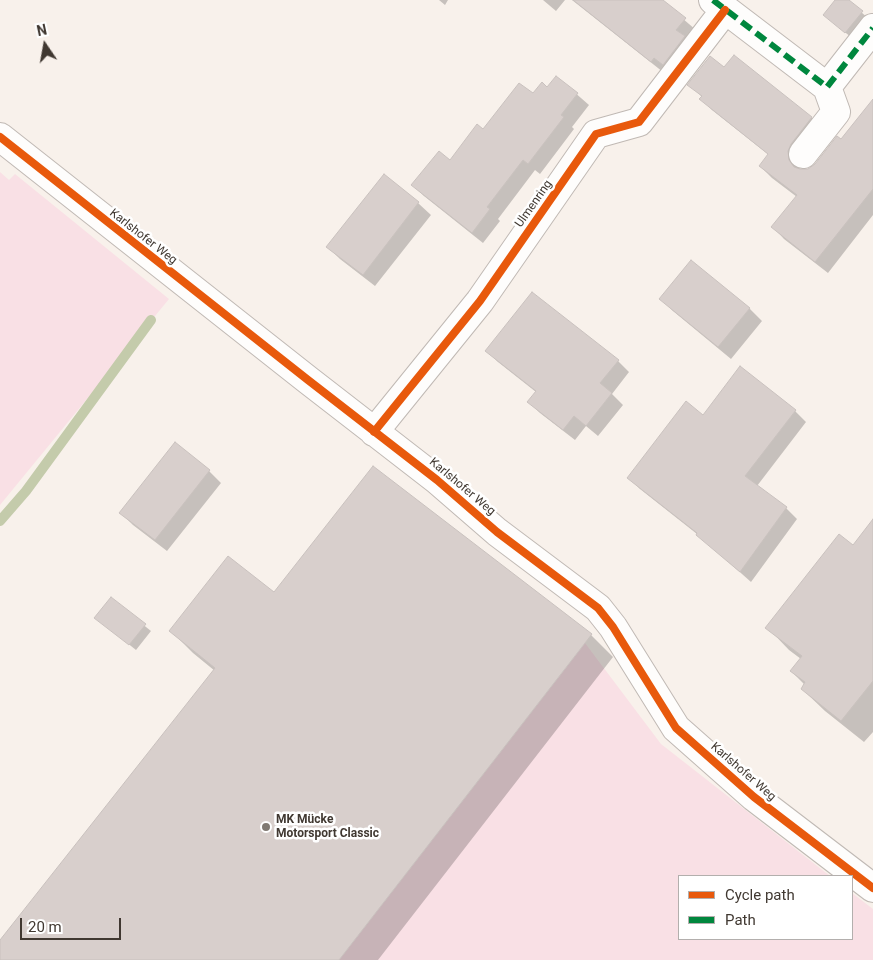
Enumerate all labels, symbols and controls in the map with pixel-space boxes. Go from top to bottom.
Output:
north arrow [20,20,70,70]
text: N [35,21,48,39]
street label: Ulmenring [512,178,556,230]
street label: Karlshofer Weg [106,206,180,268]
street label: Karlshofer Weg [426,455,498,519]
street label: Karlshofer Weg [707,740,779,804]
place label: MK Mücke Motorsport Classic [276,813,379,841]
marker: MK Mücke Motorsport Classic [260,821,272,833]
legend [678,875,853,940]
text: Cycle path [725,886,795,904]
scale bar [22,908,124,940]
text: Path [725,911,756,929]
text: 20 m [28,918,62,936]

